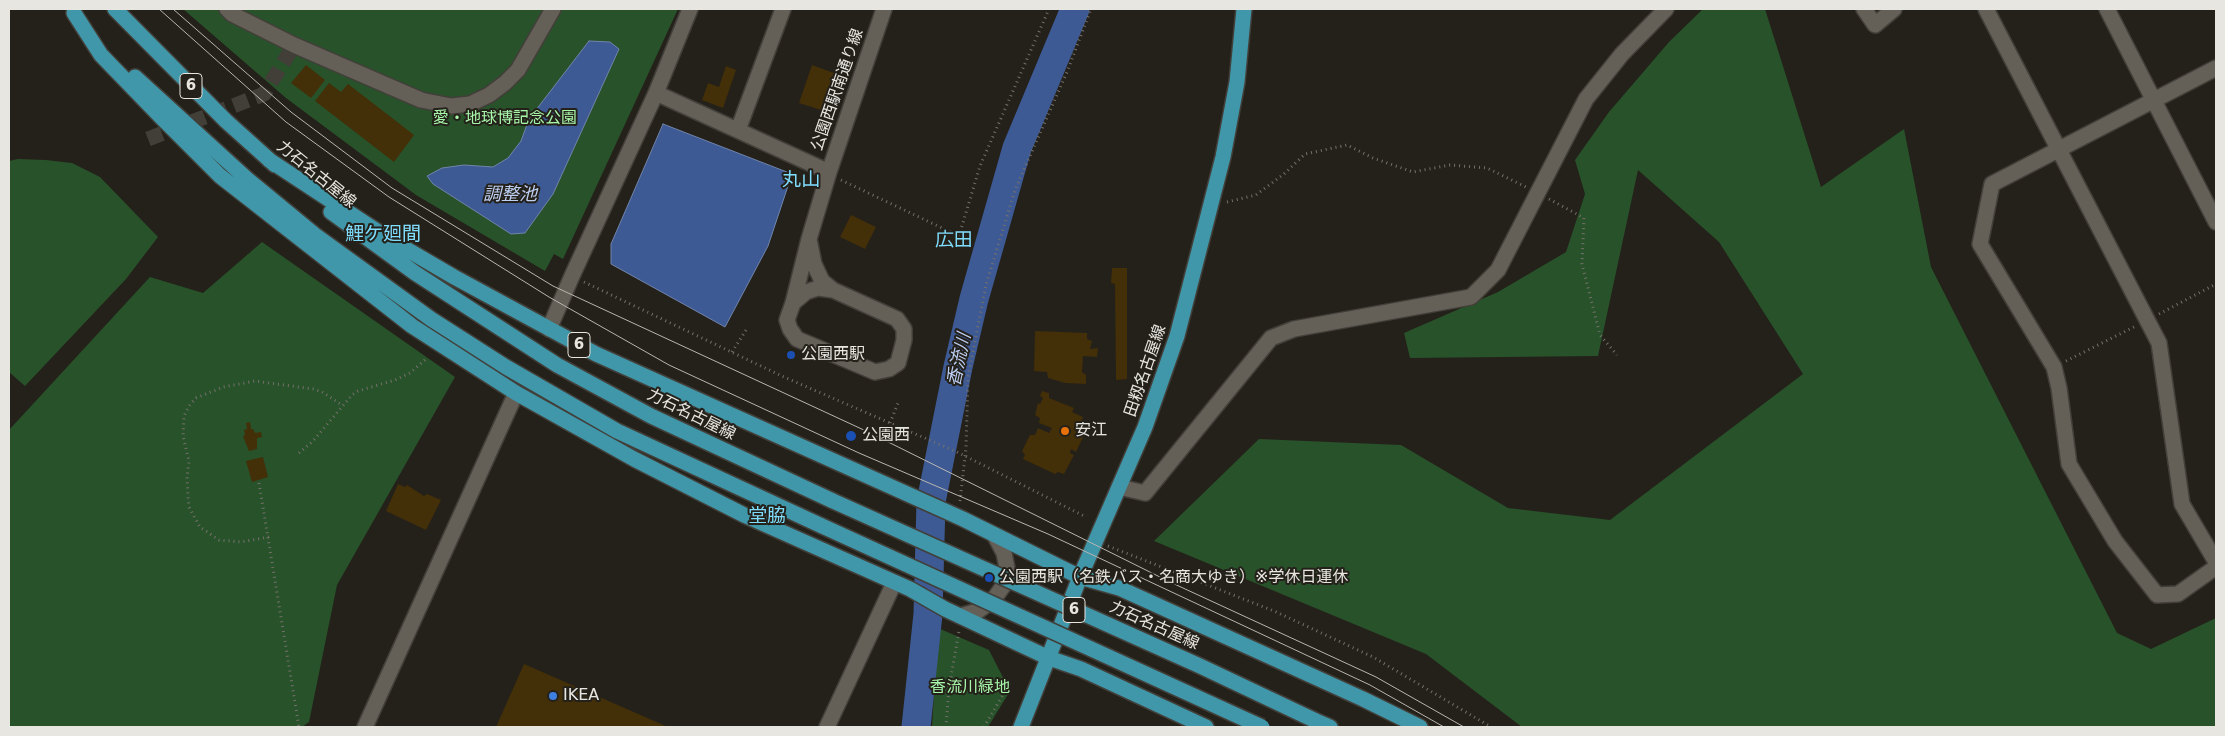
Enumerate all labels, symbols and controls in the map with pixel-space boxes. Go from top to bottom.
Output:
street label: 公園西駅南通り線 [808,26,868,154]
road number: 6 [180,74,202,98]
park label: 愛・地球博記念公園 [433,109,577,129]
street label: 力石名古屋線 [273,137,359,213]
district label: 丸山 [782,170,820,192]
water label: 調整池 [483,184,537,206]
district label: 鯉ケ廻間 [345,224,421,246]
district label: 広田 [935,230,973,252]
street label: 田籾名古屋線 [1121,322,1171,420]
water label: 香流川 [944,331,976,389]
road number: 6 [568,332,590,358]
place label: 公園西駅 [801,345,865,365]
marker: 公園西駅 [785,349,797,361]
street label: 力石名古屋線 [644,385,738,445]
place label: 安江 [1075,421,1107,441]
marker: 安江 [1059,425,1071,437]
place label: 公園西 [862,426,910,446]
marker: 公園西 [844,429,858,443]
district label: 堂脇 [748,506,786,528]
place label: 公園西駅（名鉄バス・名商大ゆき）※学休日運休 [999,568,1348,588]
marker: 公園西駅（名鉄バス・名商大ゆき）※学休日運休 [983,572,995,584]
road number: 6 [1063,598,1085,622]
street label: 力石名古屋線 [1106,598,1202,654]
park label: 香流川緑地 [930,678,1010,698]
place label: IKEA [563,686,599,706]
marker: IKEA [547,690,559,702]

